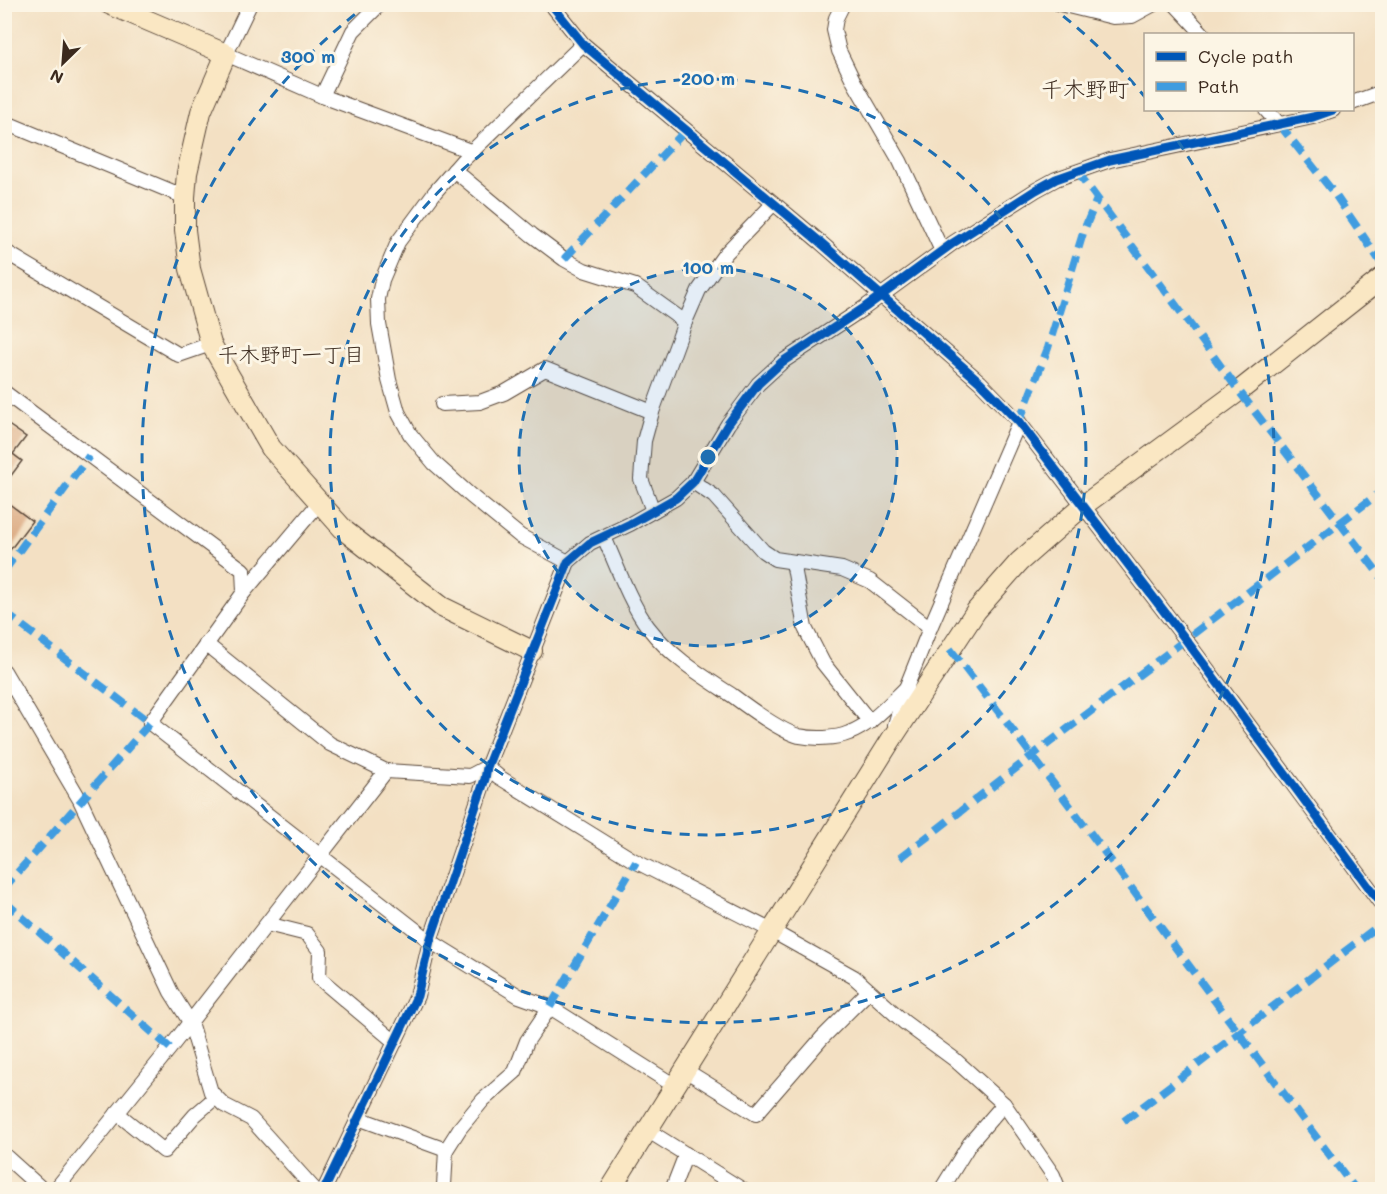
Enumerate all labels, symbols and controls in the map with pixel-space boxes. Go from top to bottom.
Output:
north arrow [33,33,93,93]
legend [1144,33,1354,111]
text: 300 m [281,44,335,68]
text: Cycle path [1198,44,1293,68]
text: N [47,65,66,89]
text: 200 m [681,66,735,90]
district label: 千木野町 [1041,74,1129,103]
text: Path [1198,74,1238,98]
text: 100 m [682,255,734,279]
district label: 千木野町一丁目 [218,340,365,367]
centre of rings [698,447,718,467]

